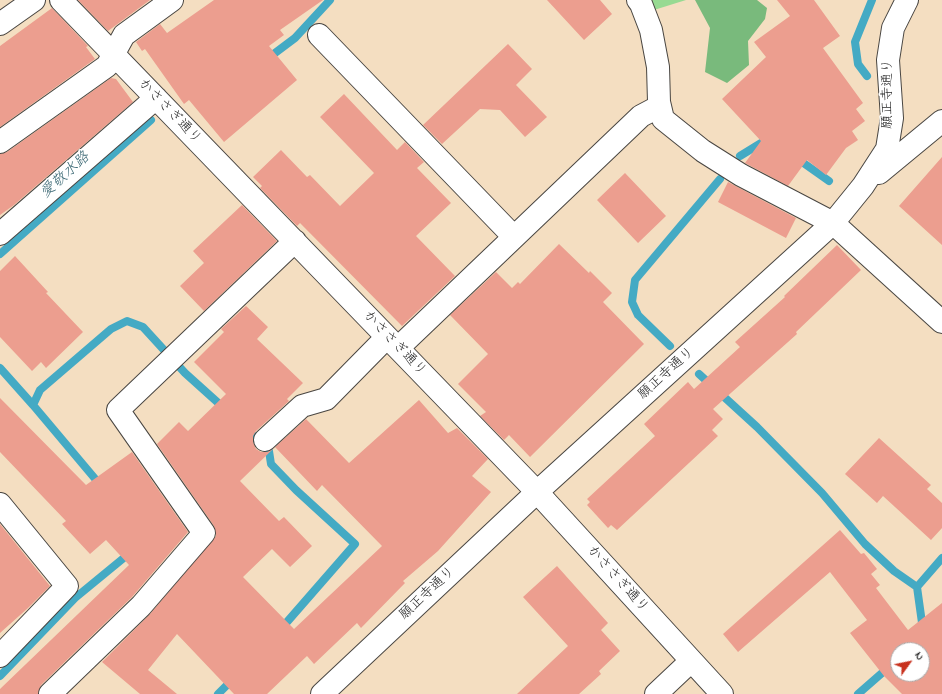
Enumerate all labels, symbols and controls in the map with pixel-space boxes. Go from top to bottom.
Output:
street label: 願正寺通り [881,59,897,129]
street label: かささぎ通り [134,76,204,148]
water label: 愛敬水路 [38,149,94,203]
street label: かささぎ通り [359,308,429,380]
street label: 願正寺通り [635,344,699,404]
street label: かささぎ通り [583,543,651,617]
street label: 願正寺通り [397,564,459,624]
north arrow [890,642,930,682]
text: N [910,649,928,663]

